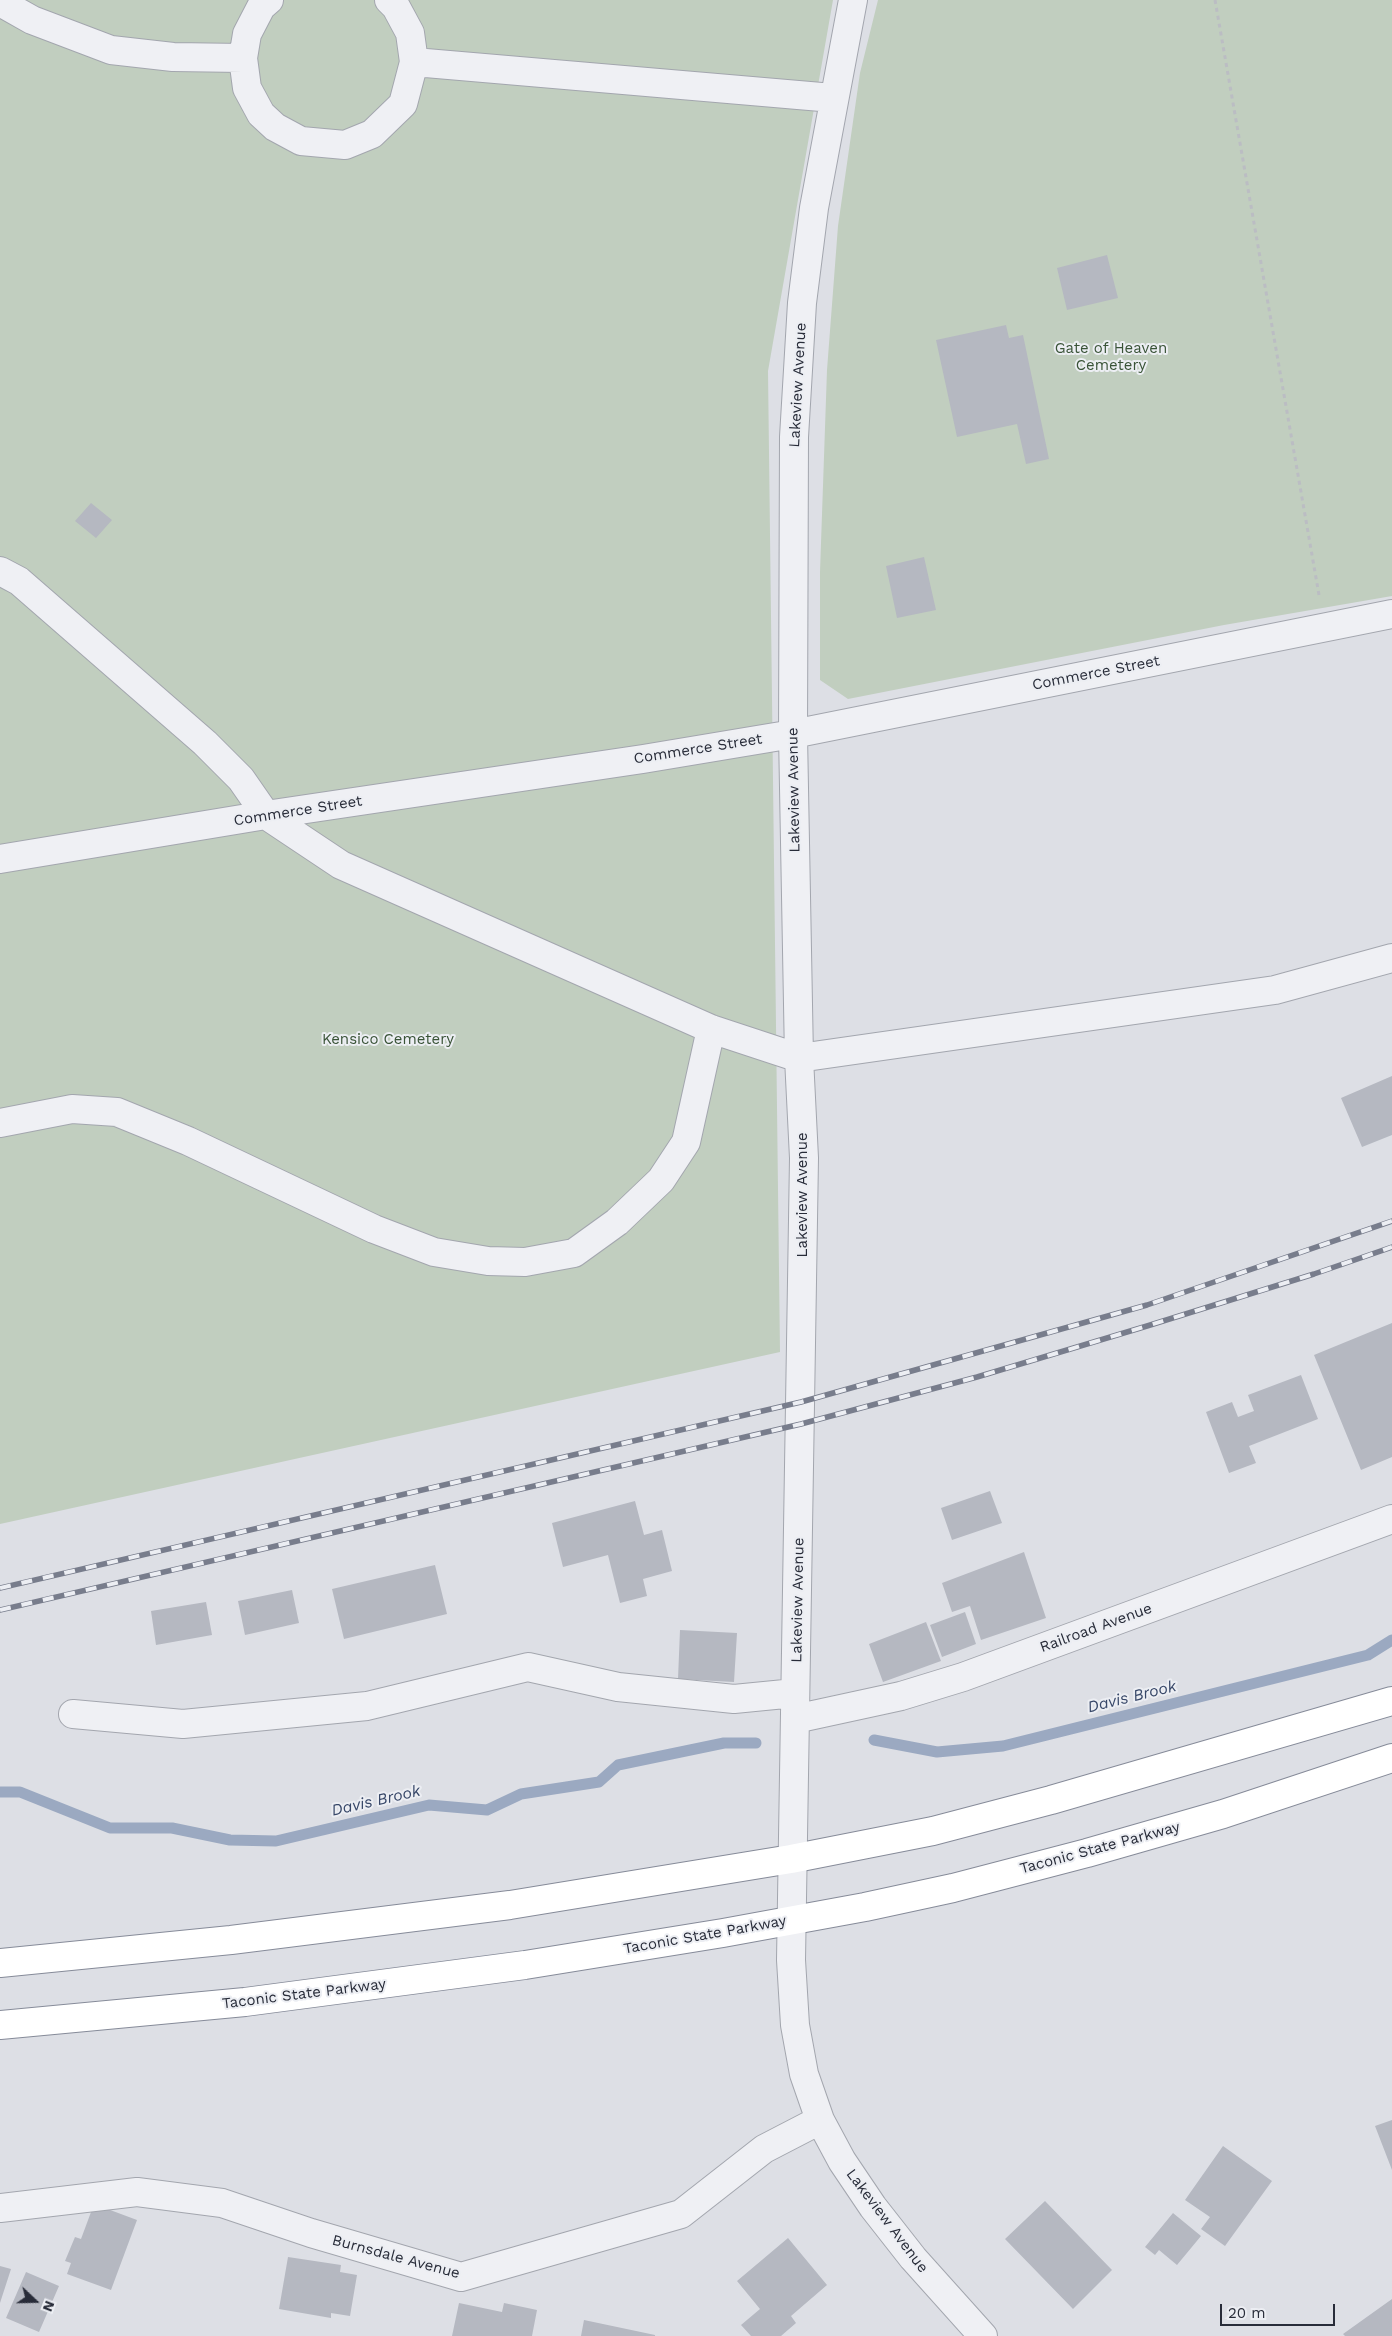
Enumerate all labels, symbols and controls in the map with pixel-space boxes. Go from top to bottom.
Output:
street label: Lakeview Avenue [786,322,810,448]
park label: Gate of Heaven Cemetery [1055,340,1167,375]
street label: Commerce Street [1031,652,1161,694]
street label: Lakeview Avenue [784,727,804,853]
street label: Commerce Street [633,730,763,768]
street label: Commerce Street [233,792,363,830]
park label: Kensico Cemetery [322,1031,454,1049]
street label: Lakeview Avenue [794,1132,812,1258]
street label: Lakeview Avenue [788,1537,808,1663]
street label: Railroad Avenue [1037,1599,1155,1657]
water label: Davis Brook [1086,1677,1178,1717]
water label: Davis Brook [330,1781,422,1821]
street label: Taconic State Parkway [1018,1818,1182,1878]
street label: Taconic State Parkway [622,1912,788,1958]
street label: Taconic State Parkway [221,1975,387,2013]
street label: Lakeview Avenue [842,2166,932,2276]
street label: Burnsdale Avenue [330,2231,462,2283]
north arrow [10,2276,60,2326]
scale bar [1222,2294,1337,2326]
text: N [40,2299,58,2314]
text: 20 m [1228,2304,1266,2322]

